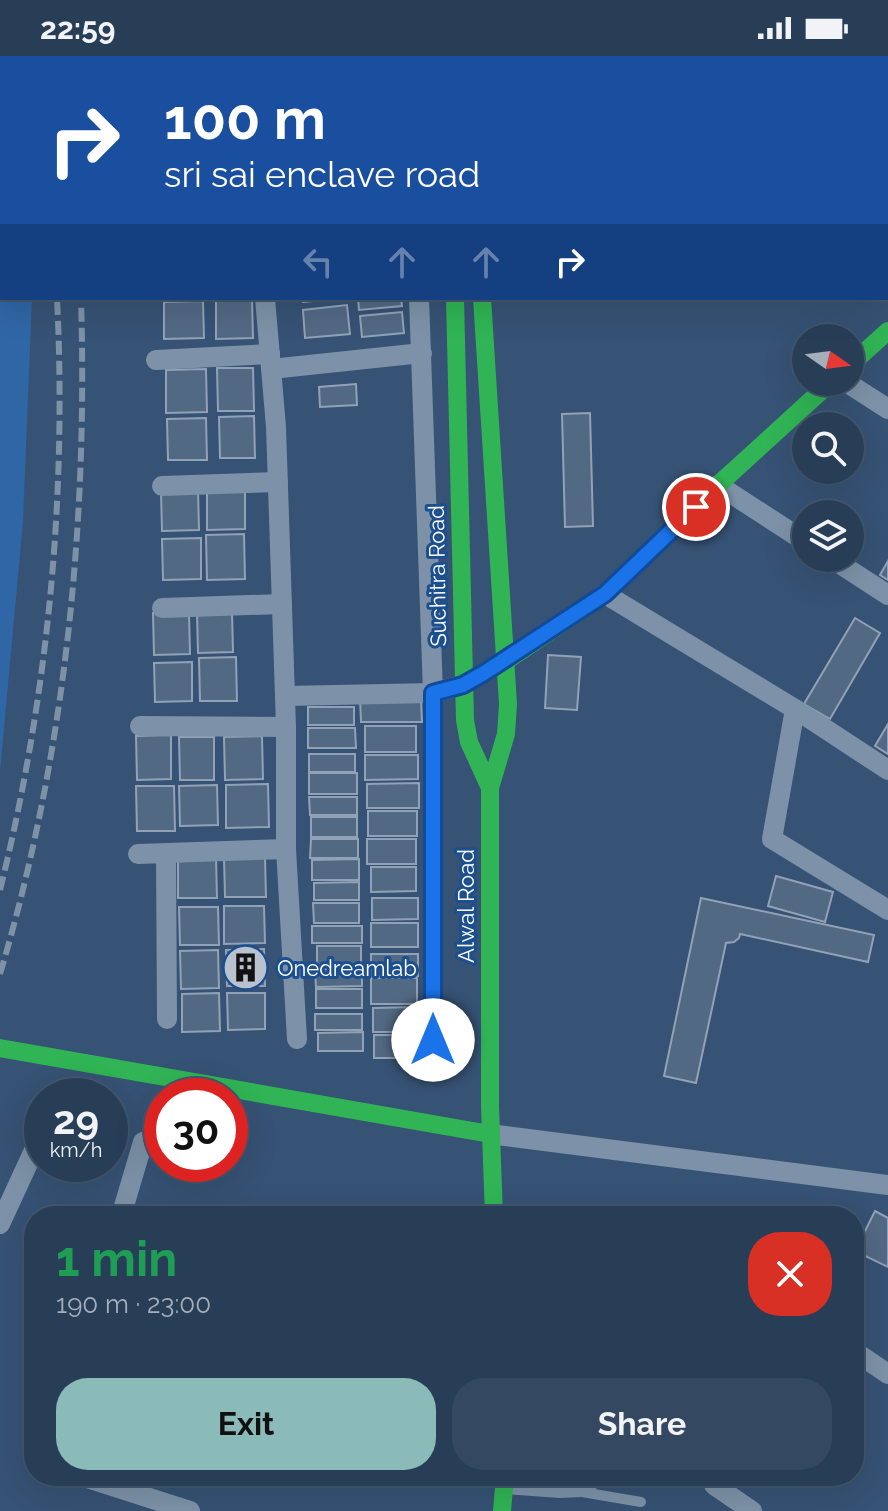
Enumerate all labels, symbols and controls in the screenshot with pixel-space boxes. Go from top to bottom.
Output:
text: 22:59 [40,11,116,46]
text: 100 m [164,86,326,152]
icon: right [32,88,136,192]
text: sri sai enclave road [164,153,480,195]
icon: left [296,240,340,284]
icon: ahead [380,240,424,284]
icon: ahead [464,240,508,284]
icon: right [548,240,592,284]
north arrow [792,324,864,396]
map controls [792,324,864,572]
button: search [792,412,864,484]
pin [662,473,730,541]
icon: arrive [674,485,718,529]
button: layers [792,500,864,572]
street label: Suchitra Road [423,505,451,647]
street label: Alwal Road [453,849,479,963]
building icon: Onedreamlab [222,944,270,992]
place label: Onedreamlab [277,955,417,981]
position arrow [391,998,475,1082]
speed limit sign: 30 [144,1078,248,1182]
text: 29 [53,1096,99,1143]
text: km/h [50,1138,102,1162]
text: 1 min [56,1231,177,1287]
button: close [748,1232,832,1316]
text: 190 m · 23:00 [56,1289,211,1319]
button: Exit [56,1378,436,1470]
button: Share [452,1378,832,1470]

